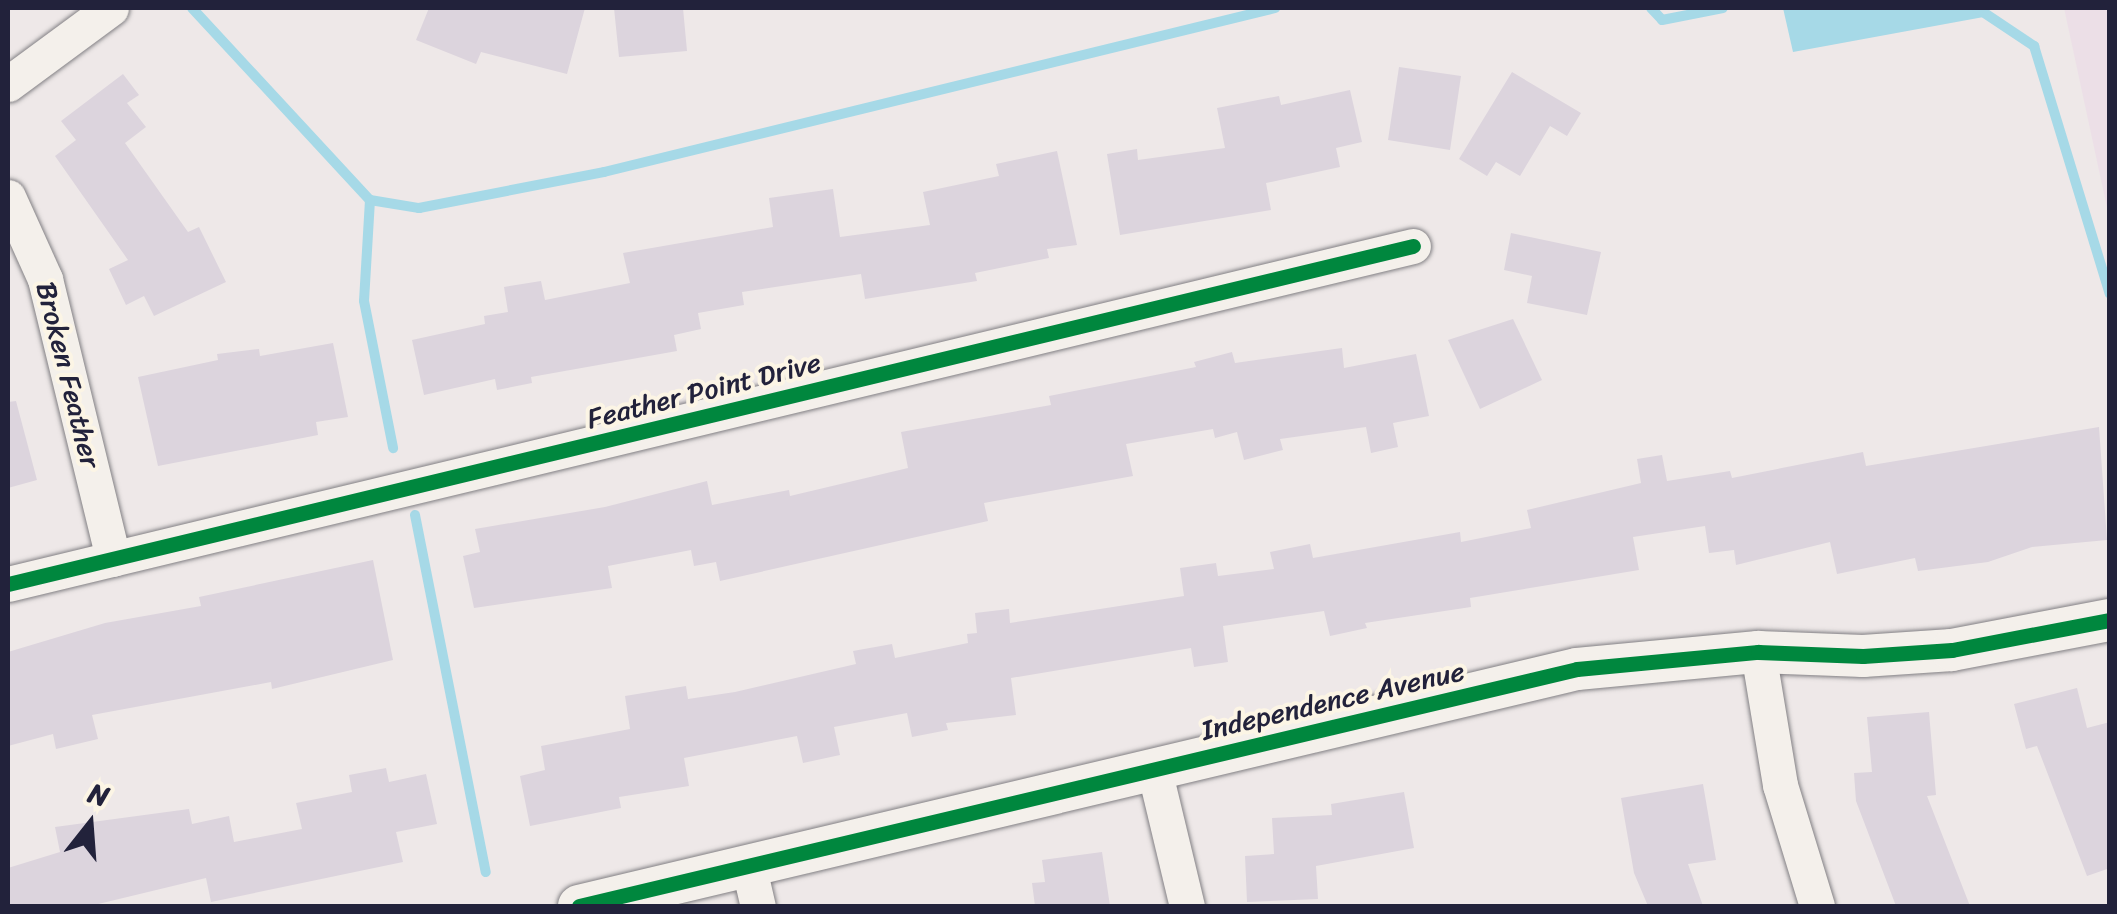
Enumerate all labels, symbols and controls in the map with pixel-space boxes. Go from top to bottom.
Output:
street label: Broken Feather [29,278,107,472]
street label: Feather Point Drive [584,346,824,436]
street label: Independence Avenue [1199,654,1467,748]
text: N [82,769,115,821]
north arrow [40,774,140,874]

